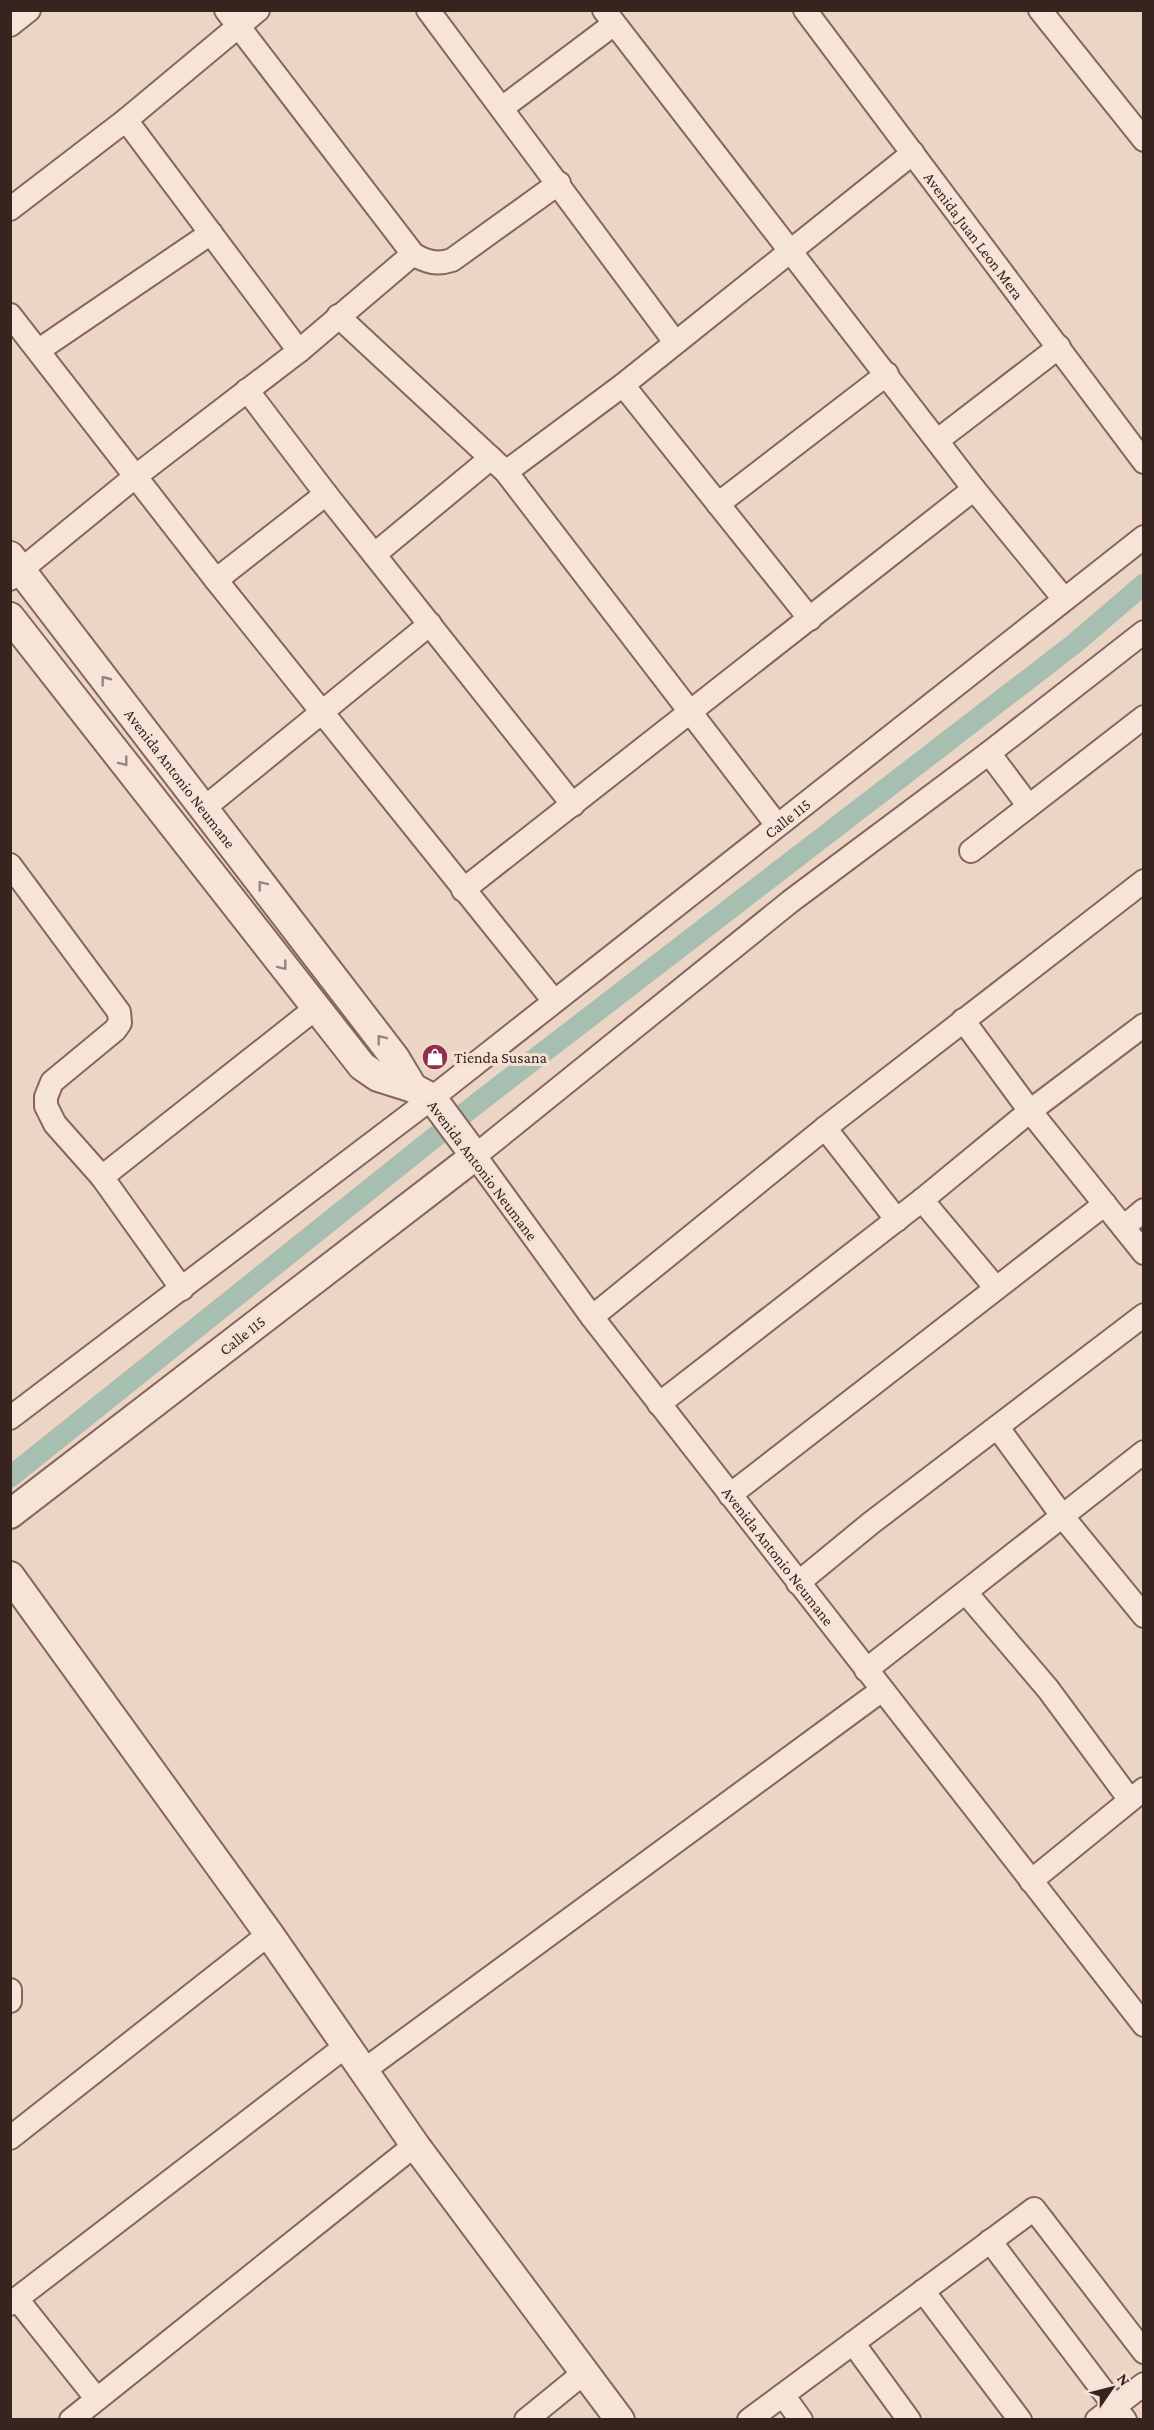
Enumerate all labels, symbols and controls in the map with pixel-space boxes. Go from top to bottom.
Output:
street label: Avenida Juan Leon Mera [921,169,1027,303]
one-way arrow [101,676,112,687]
street label: Avenida Antonio Neumane [121,705,239,851]
one-way arrow [117,755,128,766]
street label: Calle 115 [761,795,814,842]
one-way arrow [258,881,269,892]
one-way arrow [275,959,286,970]
one-way arrow [377,1035,388,1046]
shop icon: Tienda Susana [420,1042,450,1072]
place label: Tienda Susana [454,1049,548,1066]
street label: Avenida Antonio Neumane [424,1097,541,1244]
street label: Calle 115 [216,1312,269,1359]
street label: Avenida Antonio Neumane [719,1484,837,1629]
north arrow [1082,2358,1142,2418]
text: N [1114,2370,1134,2389]

